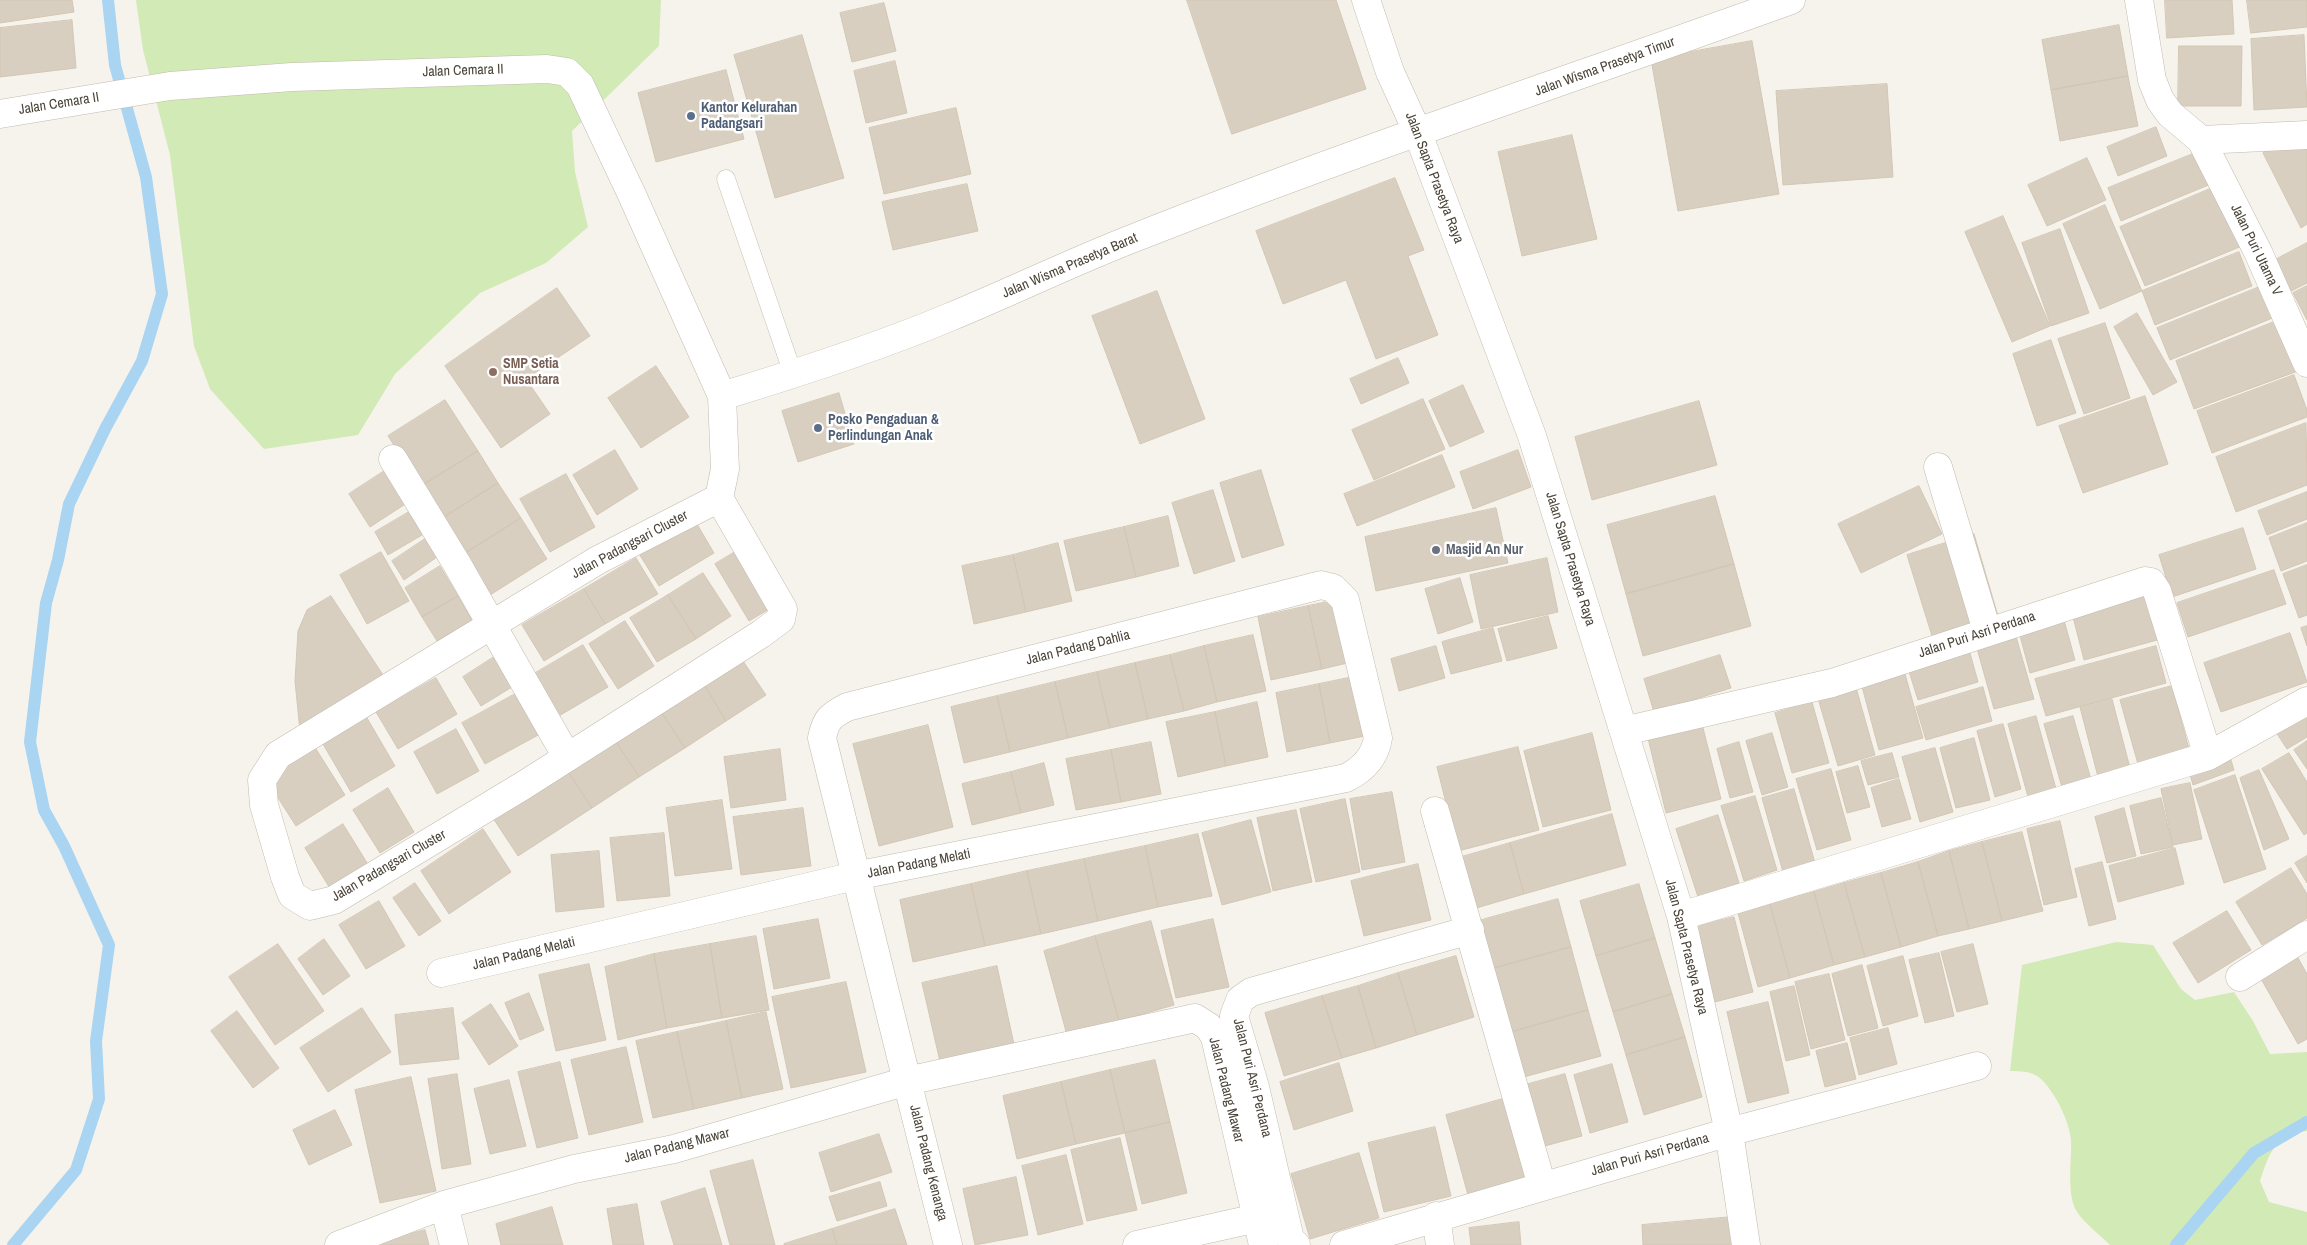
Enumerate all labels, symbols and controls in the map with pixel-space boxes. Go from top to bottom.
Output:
street label: Jalan Wisma Prasetya Timur [1533,34,1677,100]
street label: Jalan Cemara II [422,61,504,81]
street label: Jalan Cemara II [18,89,100,119]
place label: Kantor Kelurahan Padangsari [701,100,797,132]
marker: Kantor Kelurahan Padangsari [685,110,697,122]
street label: Jalan Sapta Prasetya Raya [1401,110,1467,246]
street label: Jalan Puri Utama V [2227,202,2285,298]
street label: Jalan Wisma Prasetya Barat [1000,230,1140,302]
place label: SMP Setia Nusantara [503,356,559,388]
marker: SMP Setia Nusantara [487,366,499,378]
place label: Posko Pengaduan & Perlindungan Anak [828,412,939,444]
marker: Posko Pengaduan & Perlindungan Anak [812,422,824,434]
street label: Jalan Sapta Prasetya Raya [1542,490,1598,628]
street label: Jalan Padangsari Cluster [569,507,691,583]
place label: Masjid An Nur [1446,542,1523,558]
marker: Masjid An Nur [1430,544,1442,556]
street label: Jalan Puri Asri Perdana [1916,608,2038,662]
street label: Jalan Padang Dahlia [1024,627,1132,669]
street label: Jalan Padangsari Cluster [329,827,449,905]
street label: Jalan Padang Melati [866,846,972,882]
street label: Jalan Sapta Prasetya Raya [1661,877,1711,1017]
street label: Jalan Padang Melati [471,934,577,974]
street label: Jalan Puri Asri Perdana [1229,1017,1275,1139]
street label: Jalan Padang Mawar [1205,1036,1247,1144]
street label: Jalan Padang Kenanga [905,1103,951,1223]
street label: Jalan Padang Mawar [623,1125,731,1167]
street label: Jalan Puri Asri Perdana [1589,1130,1711,1180]

